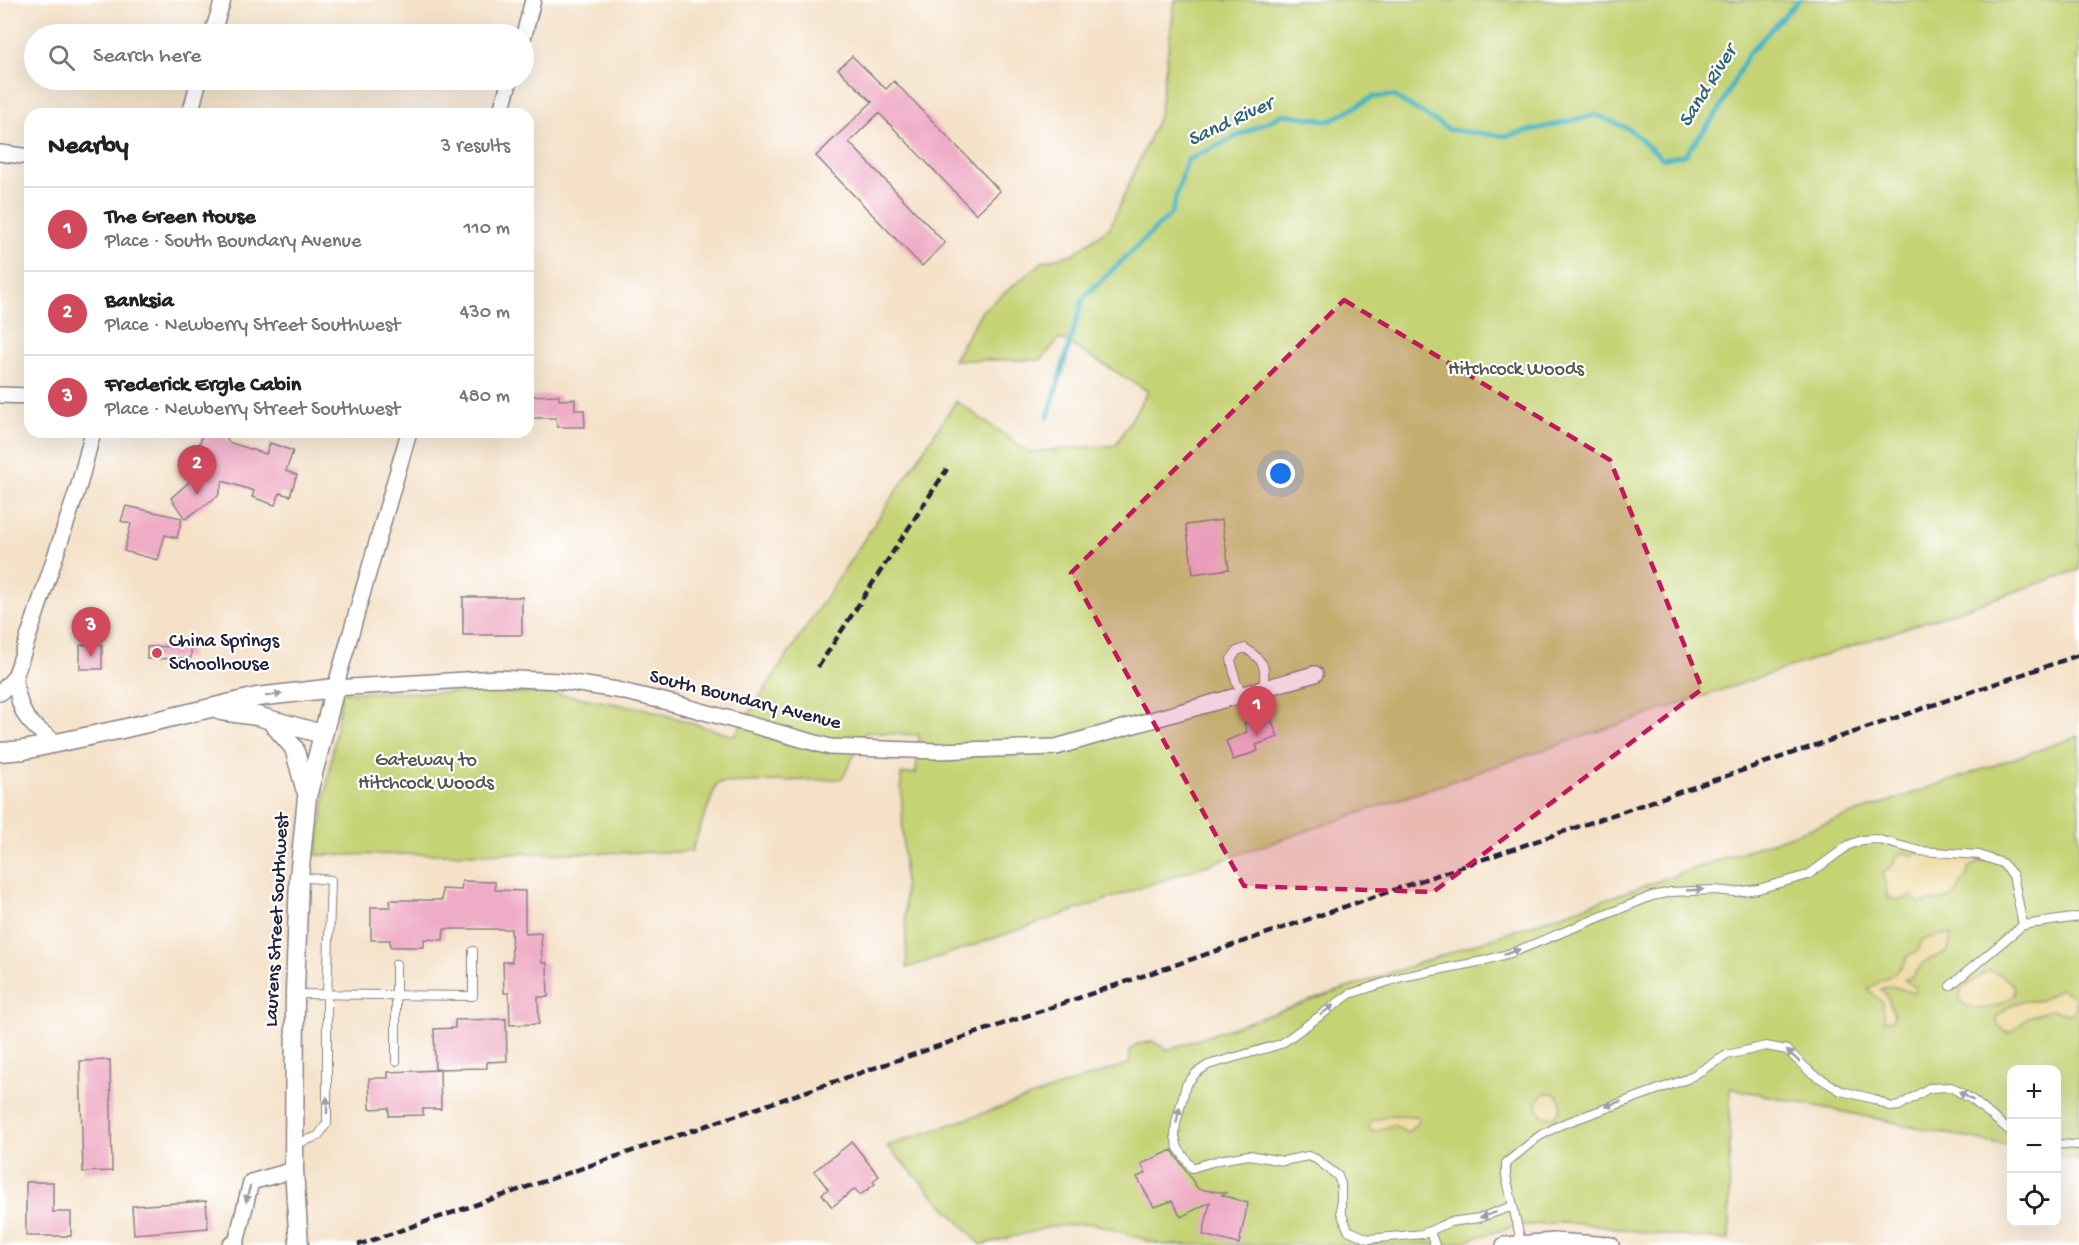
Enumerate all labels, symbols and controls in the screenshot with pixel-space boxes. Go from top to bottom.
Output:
search box [24,24,534,90]
water label: Sand River [1674,38,1746,133]
icon: search [45,41,78,74]
text: Search here [93,44,201,70]
water label: Sand River [1184,90,1282,154]
text: Nearby [48,132,129,163]
text: 3 results [441,136,510,159]
text: The Green House [105,205,256,231]
text: 1 [63,218,72,241]
text: 110 m [464,218,510,241]
text: Place · South Boundary Avenue [105,231,361,254]
text: Banksia [105,289,174,315]
text: 2 [63,302,72,325]
text: 430 m [460,302,510,325]
text: Place · Newberry Street Southwest [105,315,400,338]
park label: Hitchcock Woods [1448,359,1585,382]
text: Frederick Ergle Cabin [105,373,301,399]
text: 3 [62,386,73,409]
text: 480 m [459,386,510,409]
text: Place · Newberry Street Southwest [105,399,400,422]
pin: 2 [178,446,216,495]
your location [1266,459,1295,488]
pin: 3 [72,608,110,657]
place label: China Springs Schoolhouse [169,631,280,677]
marker: China Springs Schoolhouse [150,646,164,660]
street label: South Boundary Avenue [647,666,844,736]
pin: 1 [1238,686,1276,736]
one-way arrow [265,690,284,699]
park label: Gateway to Hitchcock Woods [358,750,495,796]
street label: Laurens Street Southwest [261,811,295,1028]
one-way arrow [1686,886,1705,895]
one-way arrow [1503,947,1521,957]
one-way arrow [1320,1004,1335,1016]
one-way arrow [1786,1050,1801,1063]
map controls [2007,1065,2061,1227]
button: + [2007,1065,2061,1119]
one-way arrow [1958,1091,1975,1102]
one-way arrow [322,1096,332,1115]
one-way arrow [1604,1100,1622,1109]
one-way arrow [1174,1105,1183,1124]
button: − [2007,1119,2061,1173]
button: locate [2007,1173,2061,1227]
one-way arrow [243,1185,253,1203]
one-way arrow [1479,1211,1497,1221]

